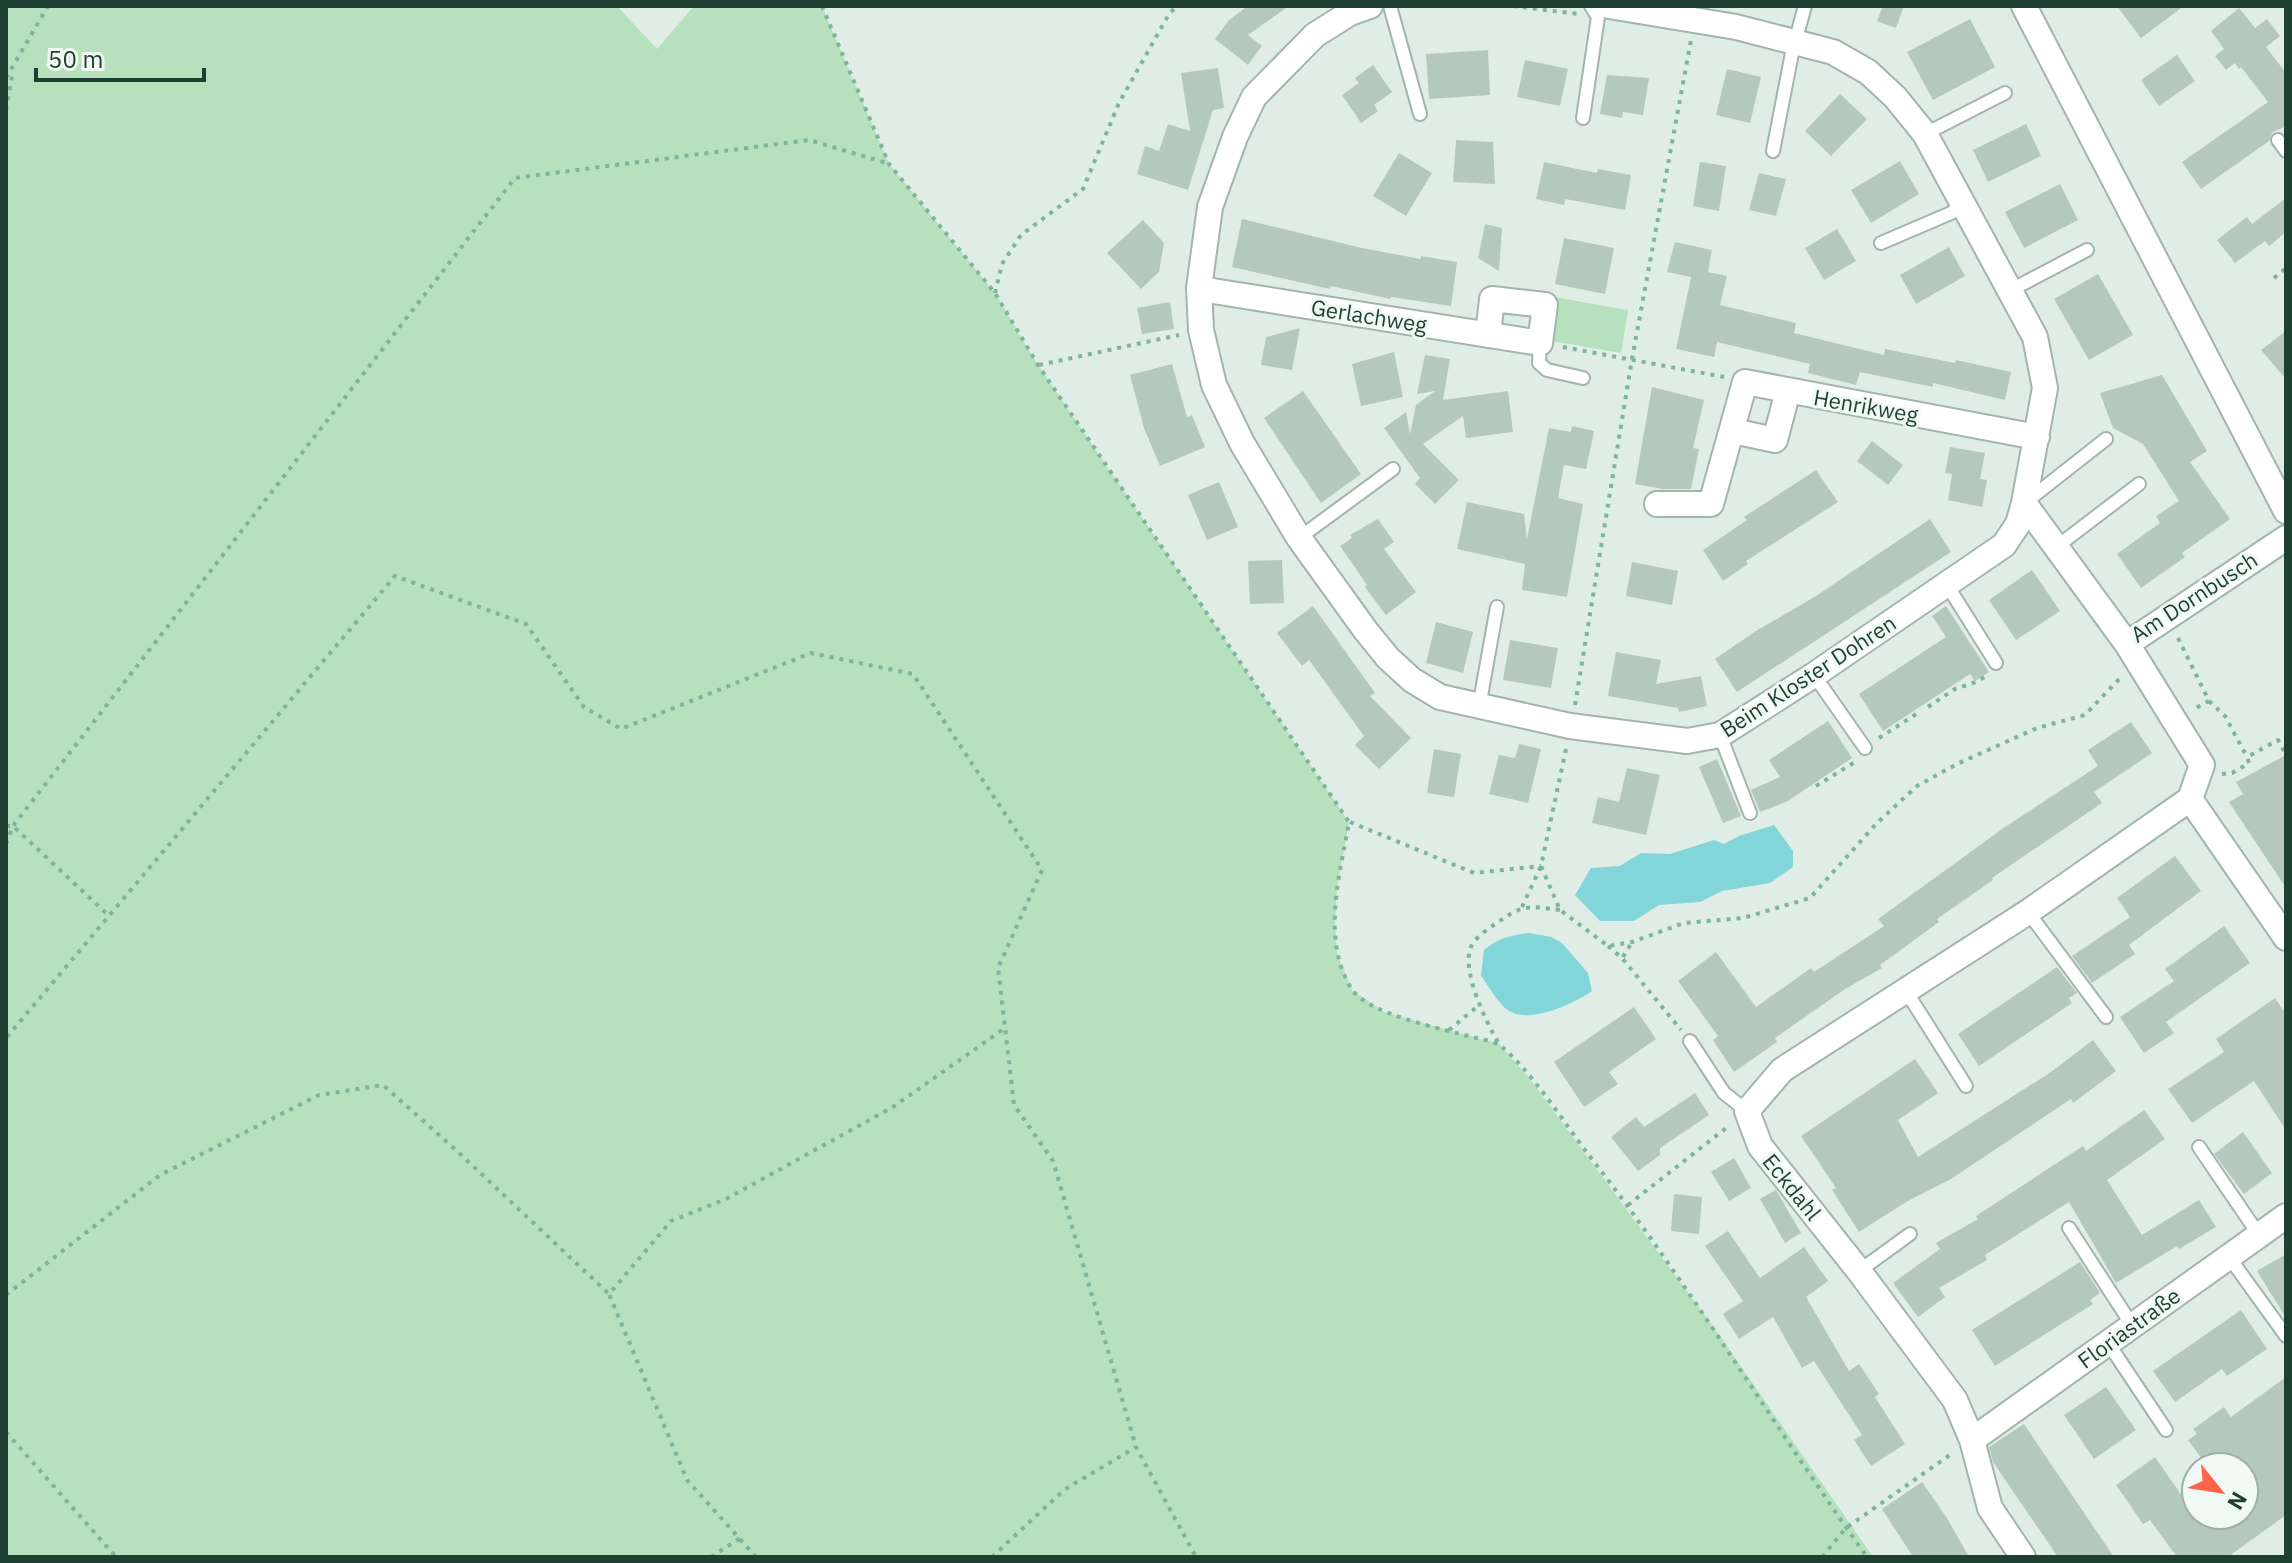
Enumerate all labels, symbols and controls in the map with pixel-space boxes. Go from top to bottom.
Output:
scale bar [36,32,204,82]
text: 50 m [48,43,103,75]
street label: Gerlachweg [1309,292,1430,339]
street label: Henrikweg [1811,382,1921,429]
street label: Am Dornbusch [2125,545,2263,648]
street label: Beim Kloster Dohren [1714,608,1901,743]
street label: Eckdahl [1757,1147,1828,1226]
street label: Floriastraße [2072,1281,2186,1375]
north arrow [2180,1451,2260,1531]
text: N [2221,1487,2254,1515]

